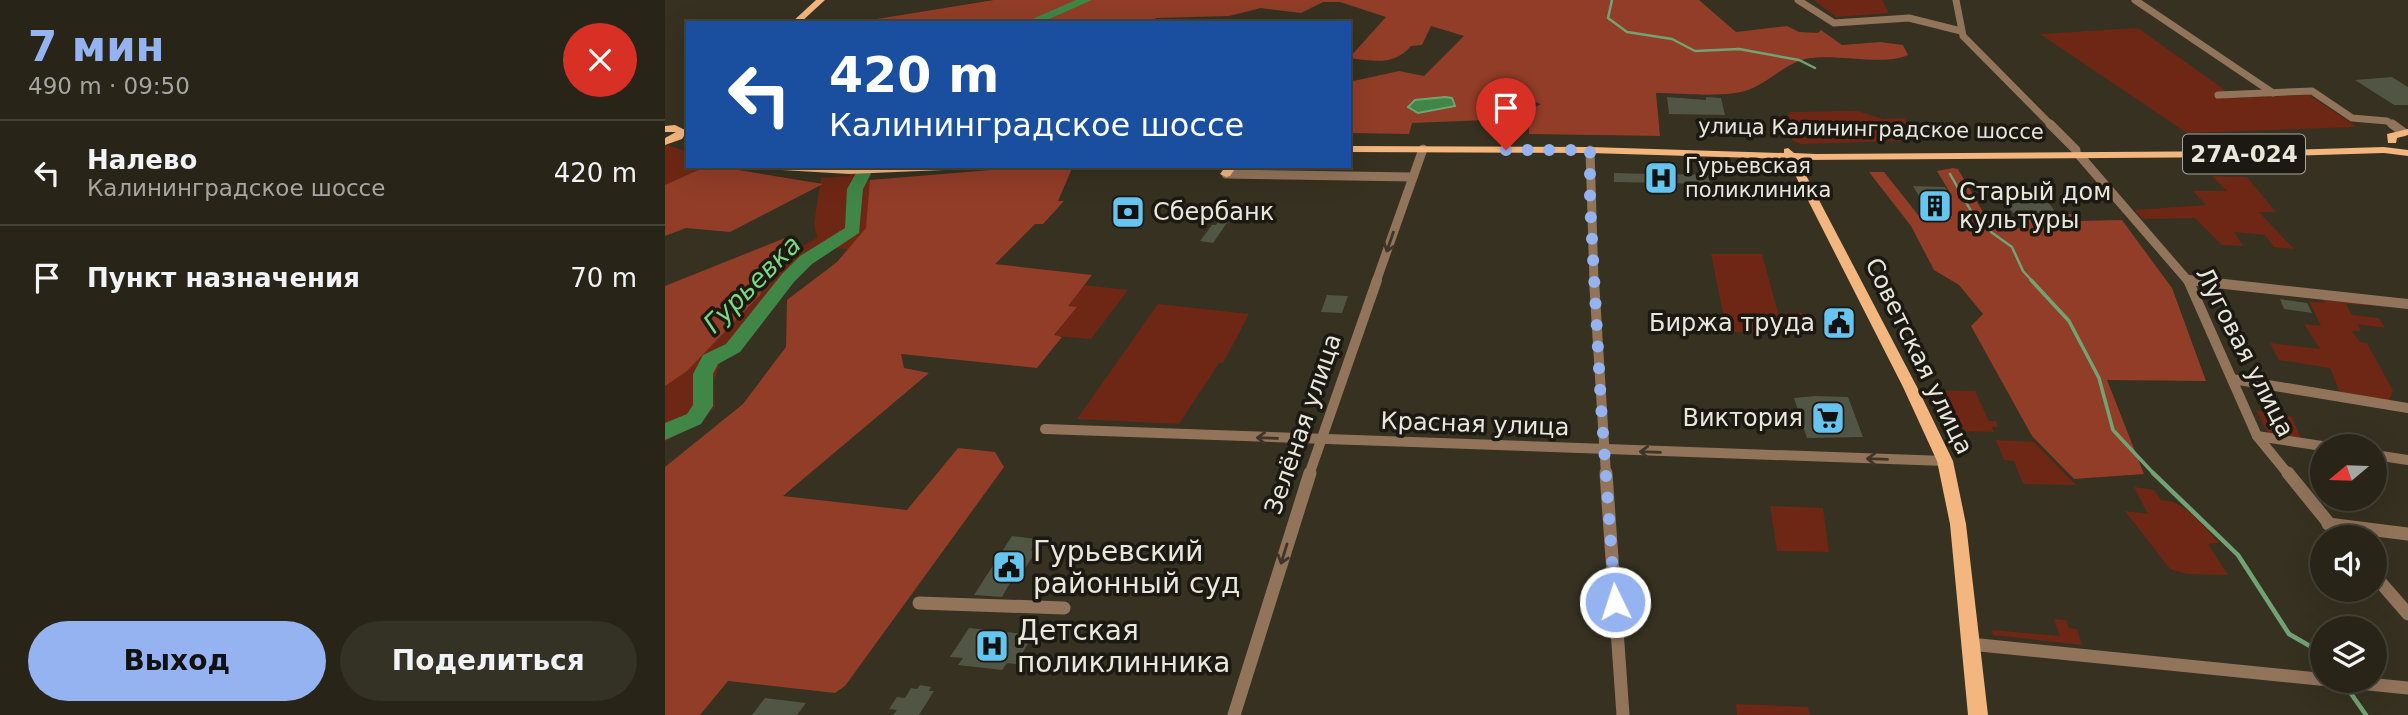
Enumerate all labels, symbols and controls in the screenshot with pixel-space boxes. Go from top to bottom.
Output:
text: 7 мин [28,22,165,71]
button: close [563,23,637,97]
text: 420 m [829,47,999,104]
icon: left [714,49,805,140]
text: 490 m · 09:50 [28,73,190,99]
pin [1476,78,1536,150]
icon: arrive [1487,89,1525,127]
text: Калининградское шоссе [829,106,1244,144]
street label: улица Калининградское шоссе [1698,114,2044,144]
road number: 27А-024 [2183,134,2305,174]
text: Налево [87,145,197,175]
icon: left [28,154,66,192]
place label: Гурьевская поликлиника [1685,154,1831,202]
text: 420 m [554,158,637,188]
hospital icon: Гурьевская поликлиника [1642,159,1680,197]
text: Калининградское шоссе [87,175,385,201]
place label: Старый дом культуры [1959,178,2111,234]
building icon: Старый дом культуры [1916,187,1954,225]
bank icon: Сбербанк [1109,193,1147,231]
place label: Сбербанк [1153,198,1274,226]
water label: Гурьевка [697,229,807,339]
one-way arrow [1383,230,1395,252]
street label: Советская улица [1859,253,1979,459]
icon: arrive [28,259,66,297]
street label: Луговая улица [2190,262,2300,442]
text: Пункт назначения [87,263,360,293]
text: 70 m [570,263,637,293]
public building icon: Биржа труда [1820,304,1858,342]
place label: Биржа труда [1649,309,1815,337]
street label: Зелёная улица [1259,330,1347,518]
supermarket icon: Виктория [1809,399,1847,437]
place label: Виктория [1683,404,1803,432]
street label: Красная улица [1380,407,1570,441]
one-way arrow [1256,432,1279,445]
north arrow [2310,434,2387,511]
map controls [2310,434,2387,693]
one-way arrow [1639,445,1662,458]
one-way arrow [1866,452,1889,465]
button: sound [2310,525,2387,602]
place label: Гурьевский районный суд [1033,535,1240,600]
one-way arrow [1277,543,1290,565]
public building icon: Гурьевский районный суд [990,548,1028,586]
position arrow [1578,565,1652,639]
place label: Детская поликлинника [1017,614,1230,679]
button: layers [2310,616,2387,693]
button: Выход [28,621,326,701]
button: Поделиться [340,621,637,701]
hospital icon: Детская поликлинника [973,627,1011,665]

